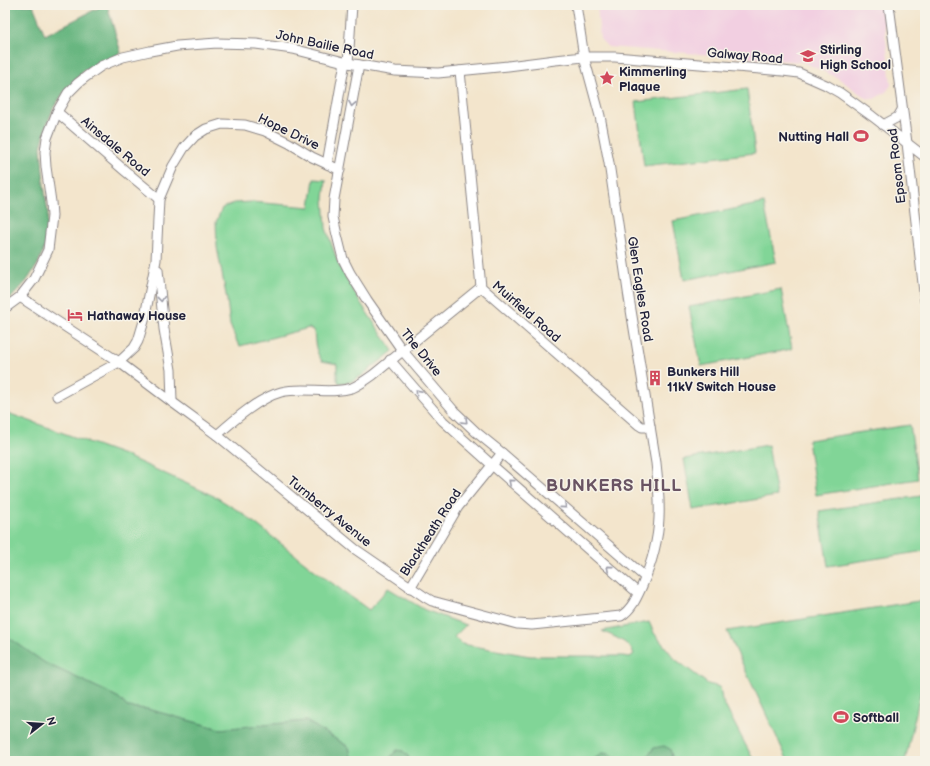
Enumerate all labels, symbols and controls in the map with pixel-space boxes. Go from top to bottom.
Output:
street label: John Bailie Road [274,27,375,63]
place label: Stirling High School [820,42,891,73]
street label: Galway Road [706,45,783,67]
school or university icon: Stirling High School [799,47,817,65]
place label: Kimmerling Plaque [619,64,687,95]
place icon: Kimmerling Plaque [598,69,616,87]
one-way arrow [348,100,357,107]
street label: Hope Drive [255,110,322,154]
street label: Ainsdale Road [78,113,153,180]
sports icon: Nutting Hall [852,127,870,145]
street label: Epsom Road [884,127,910,204]
place label: Nutting Hall [778,129,849,145]
street label: Glen Eagles Road [624,235,656,343]
street label: Muirfield Road [489,278,564,346]
one-way arrow [156,296,165,302]
hotel icon: Hathaway House [66,306,84,324]
place label: Hathaway House [87,308,187,324]
street label: The Drive [397,326,445,380]
place label: Bunkers Hill 11kV Switch House [667,364,776,395]
building icon: Bunkers Hill 11kV Switch House [646,369,664,387]
one-way arrow [415,389,422,397]
one-way arrow [460,417,468,424]
street label: Turnberry Avenue [284,473,375,551]
district label: BUNKERS HILL [546,476,682,496]
one-way arrow [509,480,516,487]
street label: Blackheath Road [397,486,465,579]
one-way arrow [559,502,566,509]
one-way arrow [606,565,614,572]
north arrow [22,704,62,744]
sports icon: Softball [832,708,850,726]
place label: Softball [853,710,899,726]
text: N [44,715,59,727]

